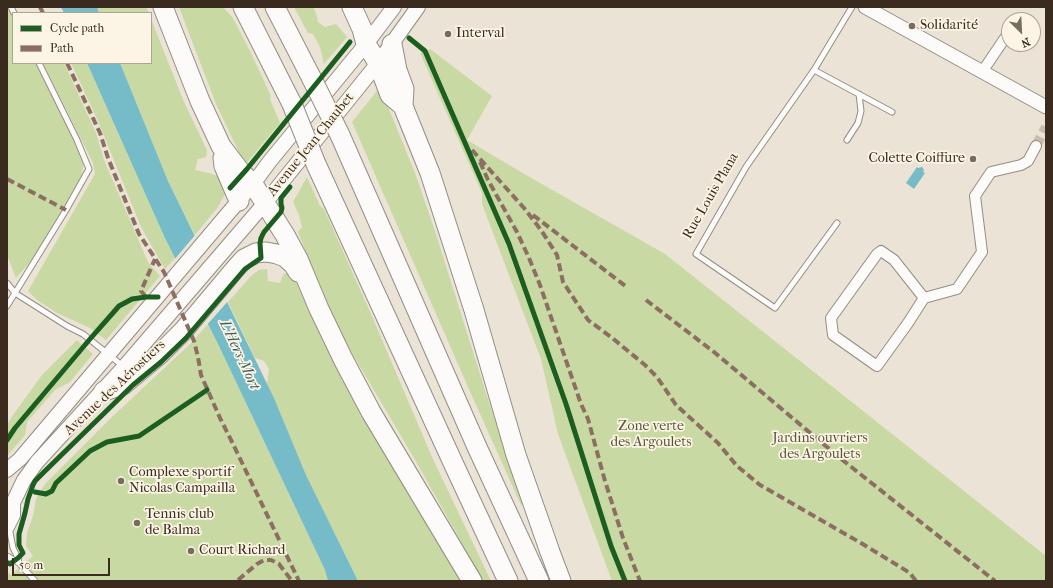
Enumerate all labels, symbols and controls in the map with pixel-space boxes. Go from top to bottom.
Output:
legend [12,12,152,64]
north arrow [1001,12,1041,52]
place label: Solidarité [920,18,978,34]
text: Cycle path [50,21,104,35]
marker: Solidarité [907,21,917,31]
place label: Interval [456,26,505,42]
marker: Interval [443,29,453,39]
text: N [1019,35,1032,50]
text: Path [50,41,74,55]
street label: Avenue Jean Chaubet [264,90,358,200]
street label: Rue Louis Plana [680,150,742,242]
place label: Colette Coiffure [868,151,965,167]
marker: Colette Coiffure [968,154,978,164]
water label: L'Hers-Mort [215,317,263,393]
street label: Avenue des Aérostiers [61,337,169,439]
park label: Zone verte des Argoulets [611,419,691,452]
park label: Jardins ouvriers des Argoulets [772,431,868,464]
place label: Complexe sportif Nicolas Campailla [129,465,235,498]
marker: Complexe sportif Nicolas Campailla [116,476,126,486]
place label: Tennis club de Balma [145,507,214,540]
marker: Tennis club de Balma [132,518,142,528]
place label: Court Richard [199,543,285,559]
marker: Court Richard [186,546,196,556]
scale bar [14,550,112,576]
text: 50 m [19,558,43,572]

